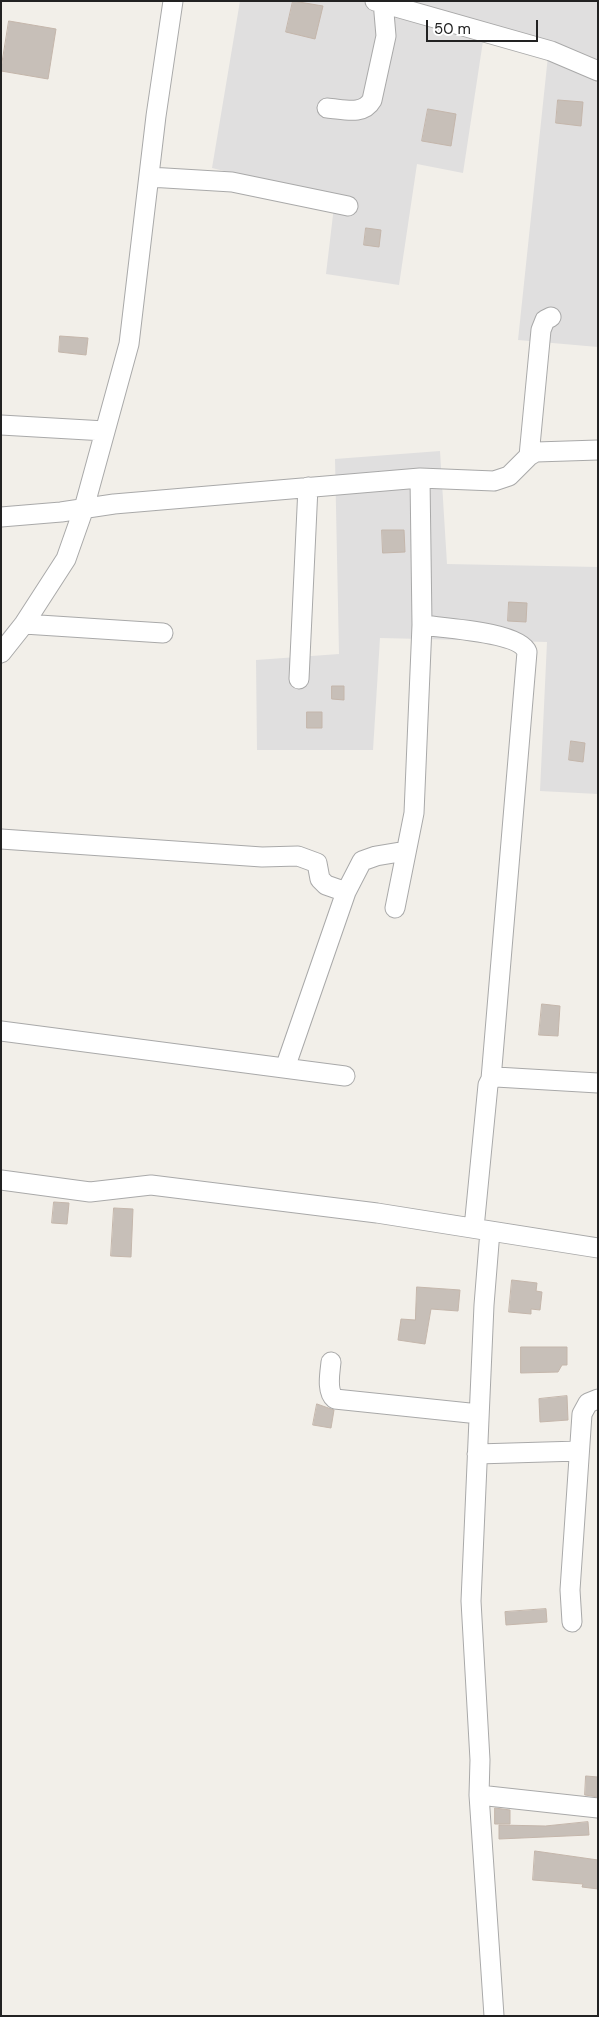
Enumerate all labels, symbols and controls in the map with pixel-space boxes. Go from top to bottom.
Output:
scale bar [429,10,542,42]
text: 50 m [434,19,471,39]

